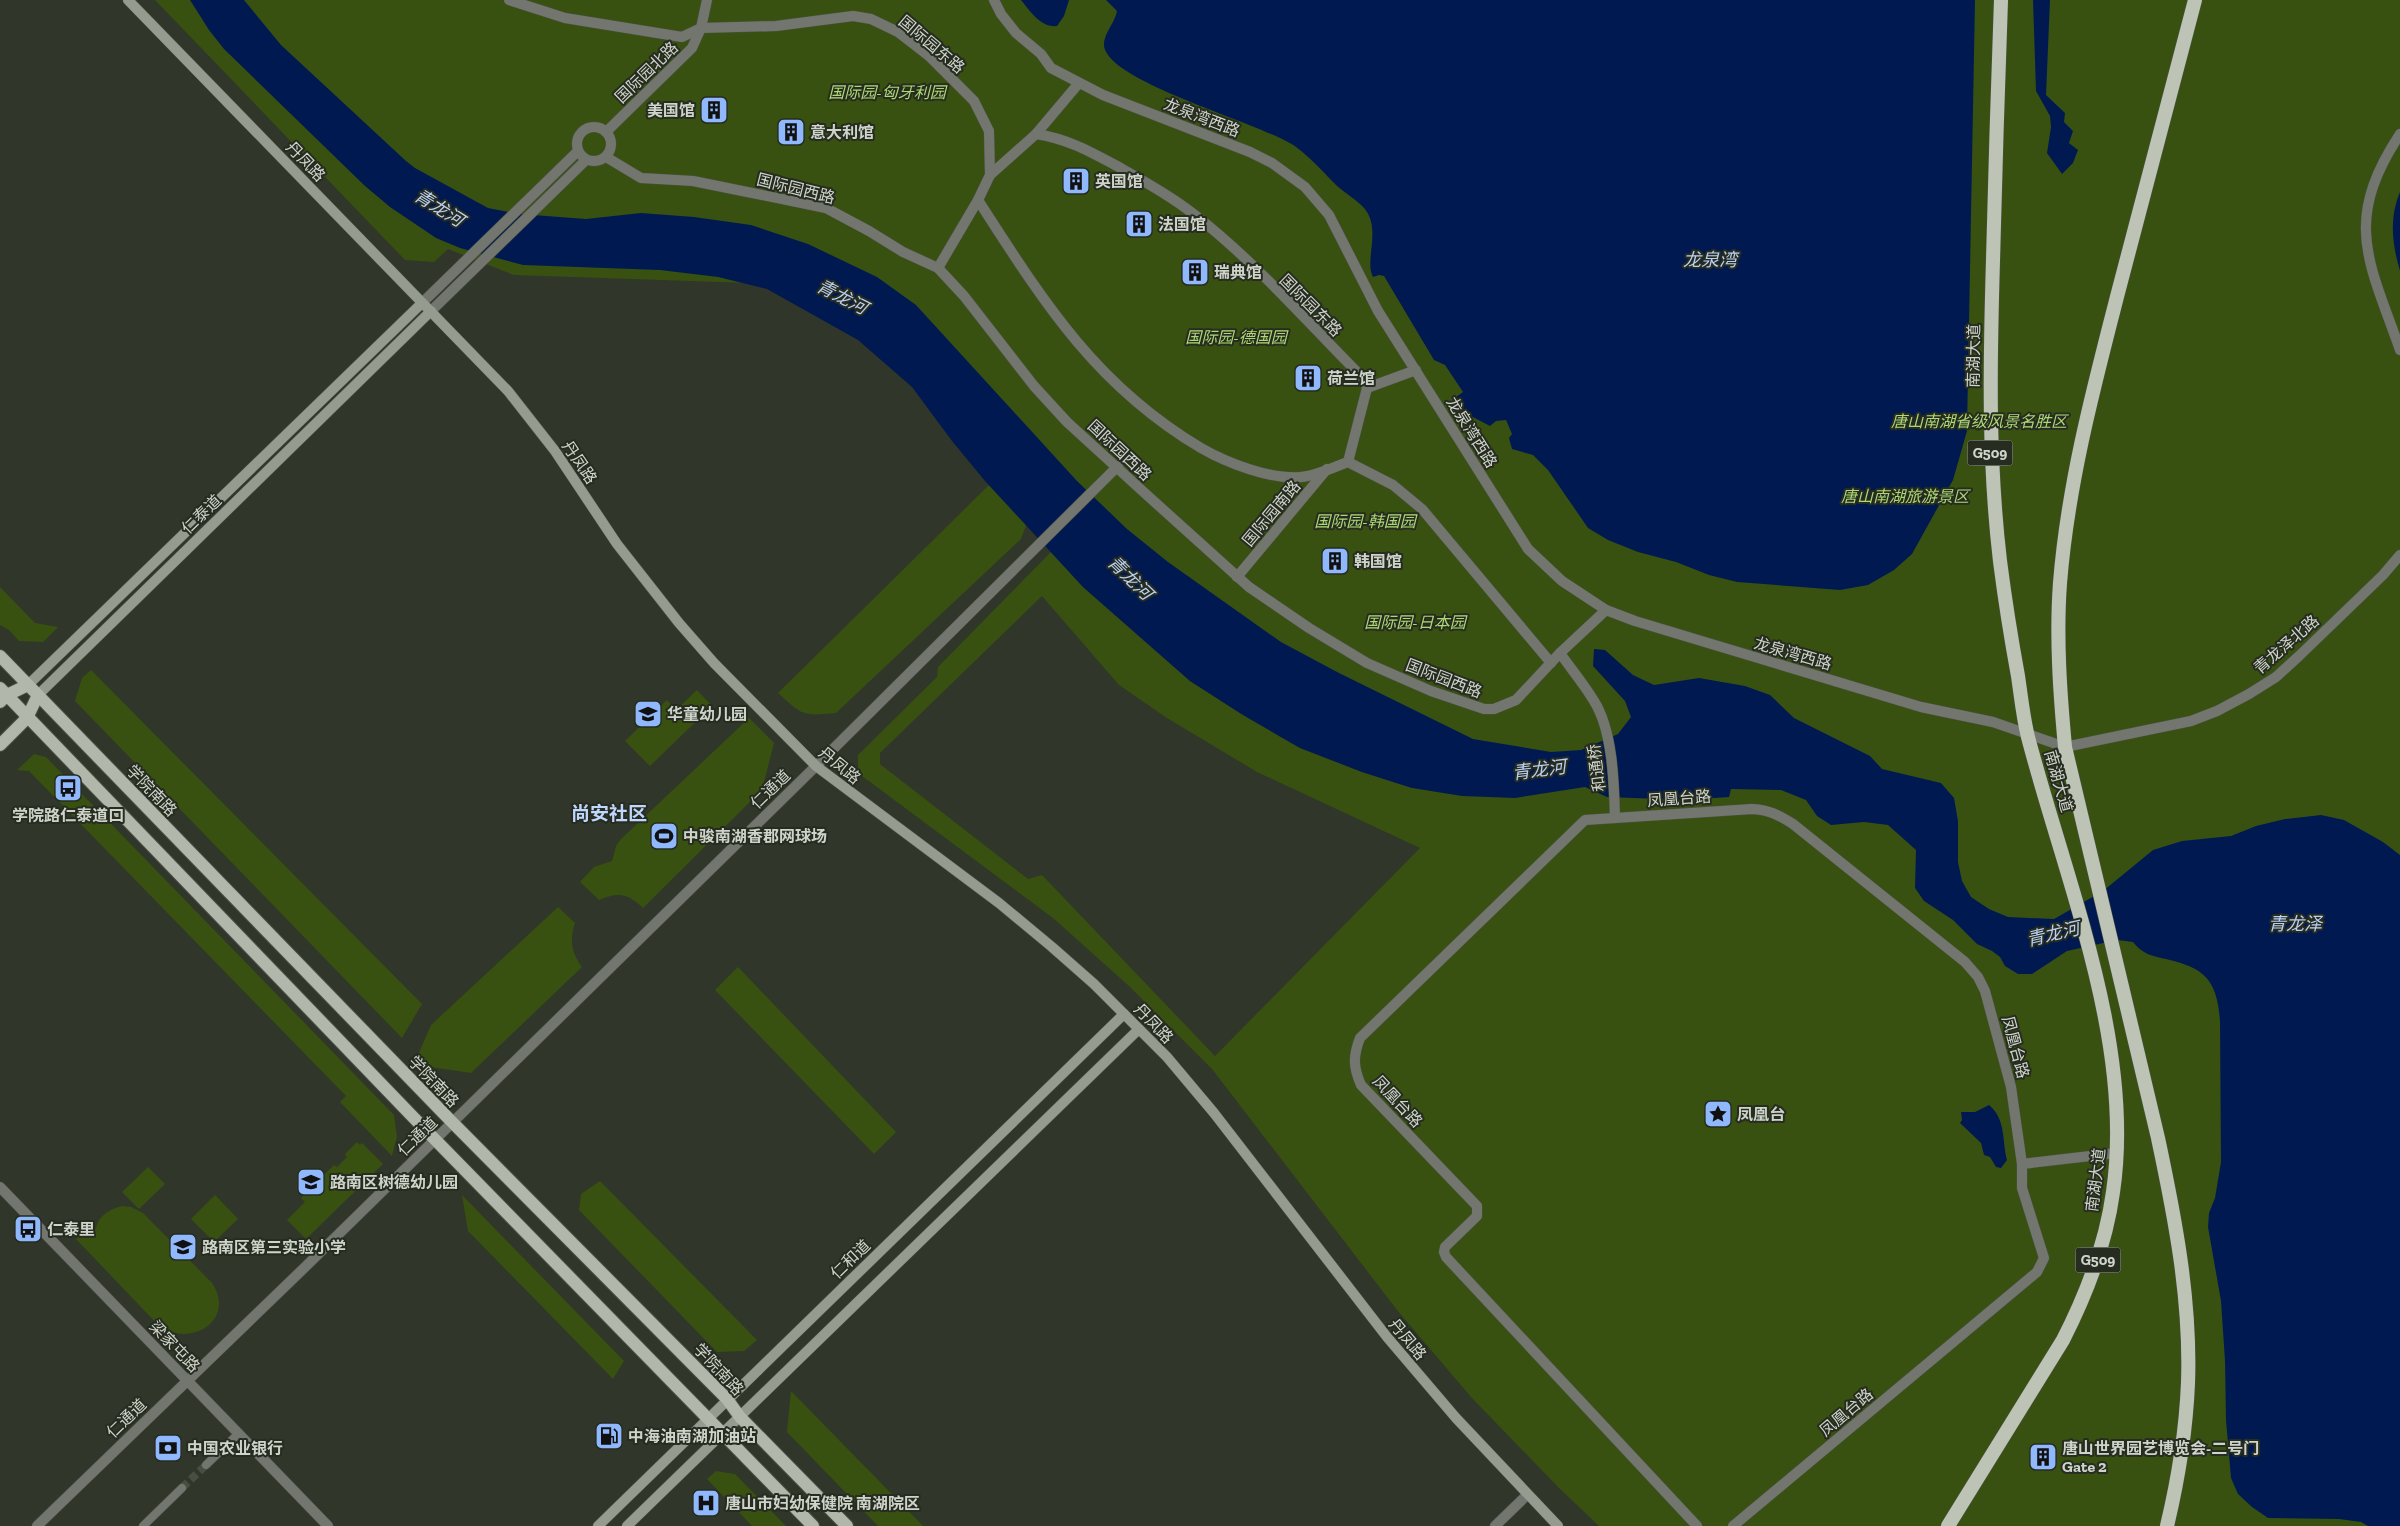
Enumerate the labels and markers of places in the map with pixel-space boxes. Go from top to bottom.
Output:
building icon: 美国馆 [699,95,729,125]
place label: 美国馆 [647,101,695,120]
building icon: 意大利馆 [776,117,806,147]
place label: 意大利馆 [810,123,874,142]
building icon: 英国馆 [1061,166,1091,196]
place label: 英国馆 [1095,172,1143,191]
building icon: 法国馆 [1124,209,1154,239]
place label: 法国馆 [1158,215,1206,234]
building icon: 瑞典馆 [1180,257,1210,287]
place label: 瑞典馆 [1214,263,1262,282]
building icon: 荷兰馆 [1293,363,1323,393]
place label: 荷兰馆 [1327,369,1375,388]
building icon: 韩国馆 [1320,546,1350,576]
place label: 韩国馆 [1354,552,1402,571]
school or university icon: 华童幼儿园 [633,699,663,729]
place label: 华童幼儿园 [667,705,747,724]
bus stop icon: 学院路仁泰道口 [53,773,83,803]
place label: 学院路仁泰道口 [12,806,124,825]
sports icon: 中骏南湖香郡网球场 [649,821,679,851]
place label: 中骏南湖香郡网球场 [683,827,827,846]
place icon: 凤凰台 [1703,1099,1733,1129]
place label: 凤凰台 [1737,1105,1785,1124]
school or university icon: 路南区树德幼儿园 [296,1167,326,1197]
place label: 路南区树德幼儿园 [330,1173,458,1192]
bus stop icon: 仁泰里 [13,1214,43,1244]
place label: 仁泰里 [47,1220,95,1239]
school or university icon: 路南区第三实验小学 [168,1232,198,1262]
place label: 路南区第三实验小学 [202,1238,346,1257]
fuel station icon: 中海油南湖加油站 [594,1421,624,1451]
place label: 中海油南湖加油站 [628,1427,756,1446]
bank icon: 中国农业银行 [153,1433,183,1463]
place label: 中国农业银行 [187,1439,283,1458]
place label: 唐山世界园艺博览会-二号门 Gate 2 [2062,1439,2259,1476]
building icon: 唐山世界园艺博览会-二号门 Gate 2 [2028,1442,2058,1472]
hospital icon: 唐山市妇幼保健院 南湖院区 [691,1488,721,1518]
place label: 唐山市妇幼保健院 南湖院区 [725,1494,920,1513]

